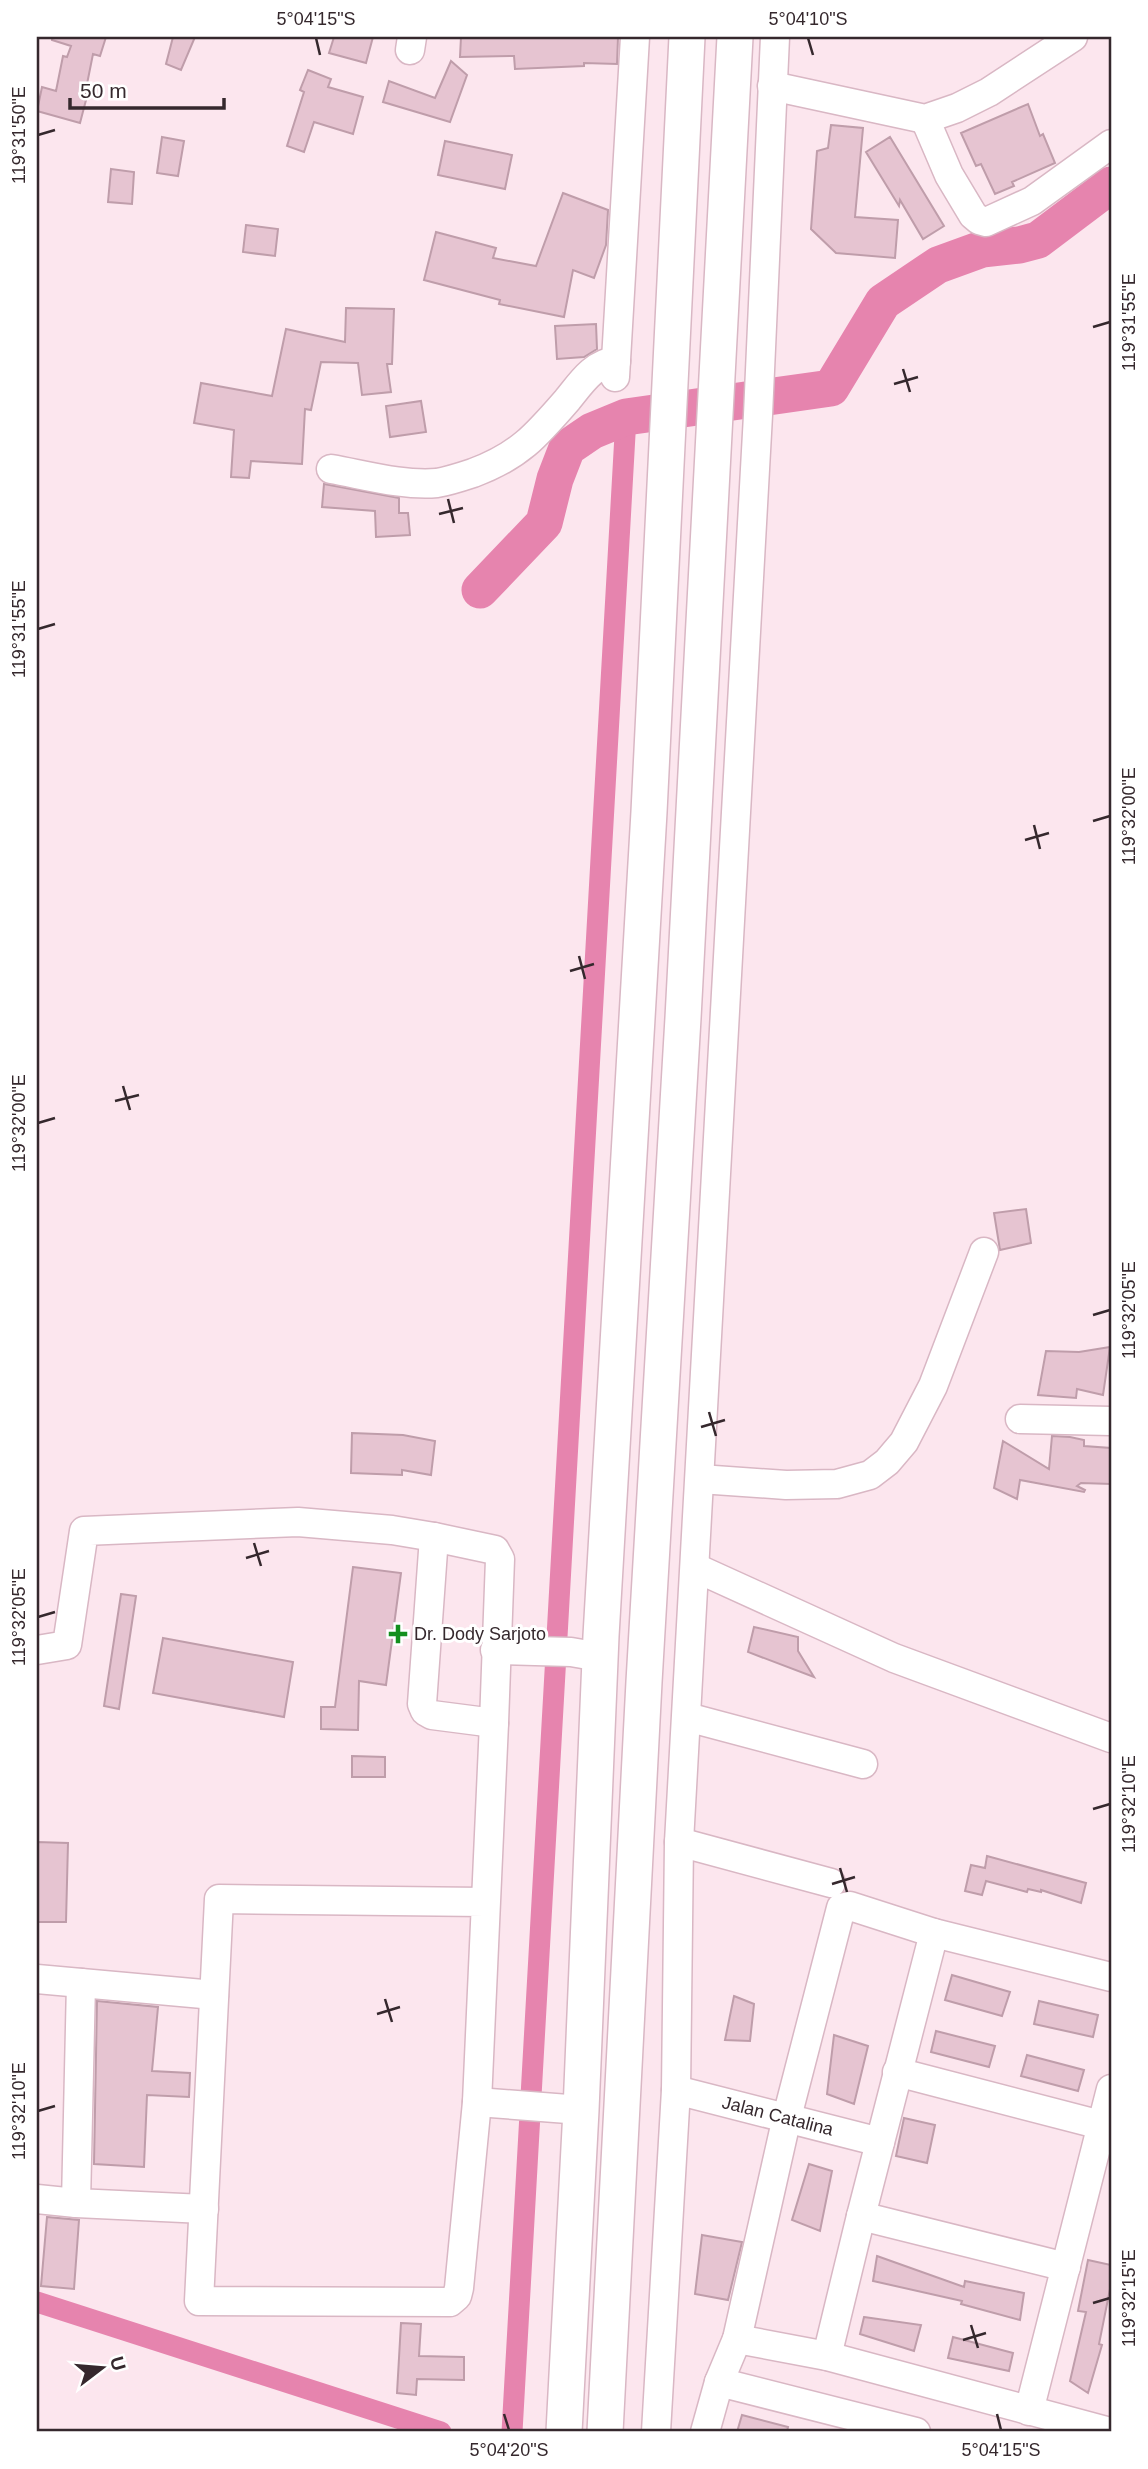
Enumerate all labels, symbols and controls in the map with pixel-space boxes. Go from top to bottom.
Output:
text: 5°04'15"S [276,9,356,29]
text: 5°04'10"S [768,9,848,29]
scale bar [70,66,224,110]
text: 50 m [80,79,127,102]
text: 119°31'50"E [9,86,29,184]
text: 119°31'55"E [1119,273,1139,371]
text: 119°31'55"E [9,580,29,678]
text: 119°32'00"E [1119,767,1139,865]
text: 119°32'00"E [9,1074,29,1172]
text: 119°32'05"E [1119,1261,1139,1359]
text: 119°32'05"E [9,1568,29,1666]
marker: Dr. Dody Sarjoto [388,1624,408,1644]
place label: Dr. Dody Sarjoto [414,1624,546,1644]
text: 119°32'10"E [1119,1755,1139,1853]
text: 119°32'10"E [9,2062,29,2160]
street label: Jalan Catalina [720,2092,836,2140]
text: 119°32'15"E [1119,2249,1139,2347]
north arrow [66,2332,136,2402]
text: U [106,2354,130,2373]
text: 5°04'20"S [469,2440,549,2460]
text: 5°04'15"S [961,2440,1041,2460]

